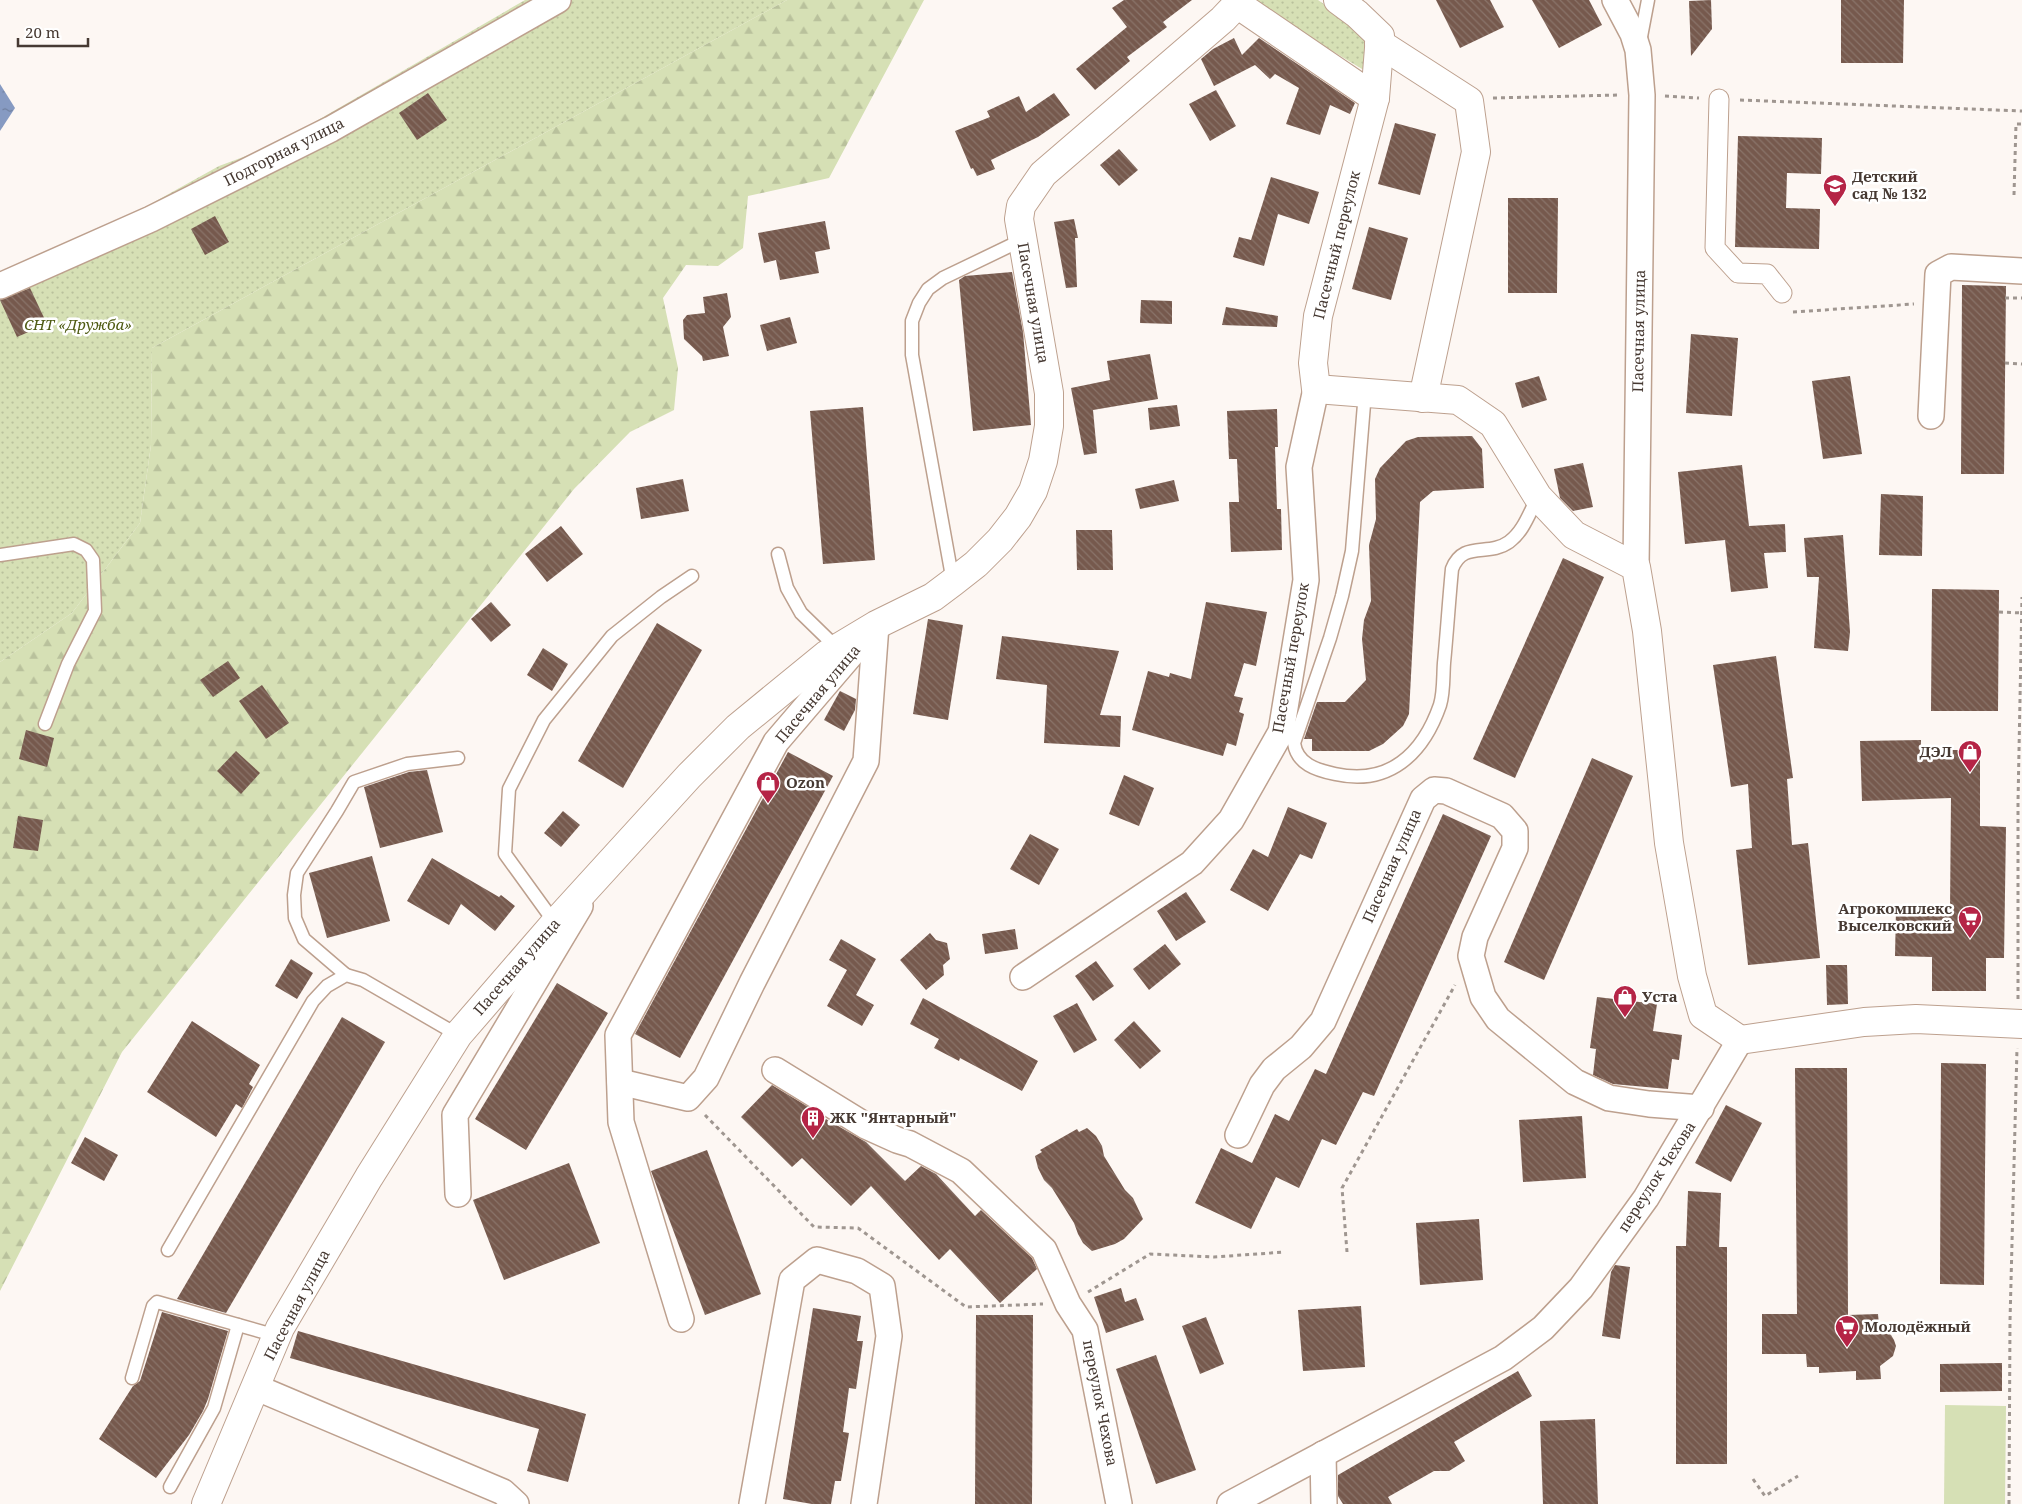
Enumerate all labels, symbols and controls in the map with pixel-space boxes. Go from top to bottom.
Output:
scale bar [18,15,88,47]
text: 20 m [25,22,60,42]
street label: Подгорная улица [220,112,347,190]
place label: Детский сад № 132 [1852,166,1927,203]
street label: Пасечный переулок [1308,168,1364,321]
school or university icon: Детский сад № 132 [1822,173,1848,207]
street label: Пасечная улица [1013,241,1054,365]
street label: Пасечная улица [1627,270,1649,392]
park label: СНТ «Дружба» [24,314,132,334]
street label: Пасечный переулок [1267,581,1313,735]
street label: Пасечная улица [770,640,864,747]
shop icon: ДЭЛ [1957,739,1983,773]
place label: ДЭЛ [1920,741,1952,761]
shop icon: Ozon [755,770,781,804]
place label: Ozon [786,772,825,792]
street label: Пасечная улица [1357,806,1425,926]
place label: Агрокомплекс Выселковский [1838,898,1952,935]
supermarket icon: Агрокомплекс Выселковский [1957,905,1983,939]
street label: Пасечная улица [468,914,564,1019]
shop icon: Уста [1612,984,1638,1018]
place label: Уста [1642,986,1678,1006]
building icon: ЖК "Янтарный" [800,1105,826,1139]
place label: ЖК "Янтарный" [830,1107,957,1127]
street label: переулок Чехова [1613,1117,1699,1236]
street label: Пасечная улица [259,1246,334,1363]
supermarket icon: Молодёжный [1834,1314,1860,1348]
place label: Молодёжный [1864,1316,1971,1336]
street label: переулок Чехова [1079,1338,1123,1468]

